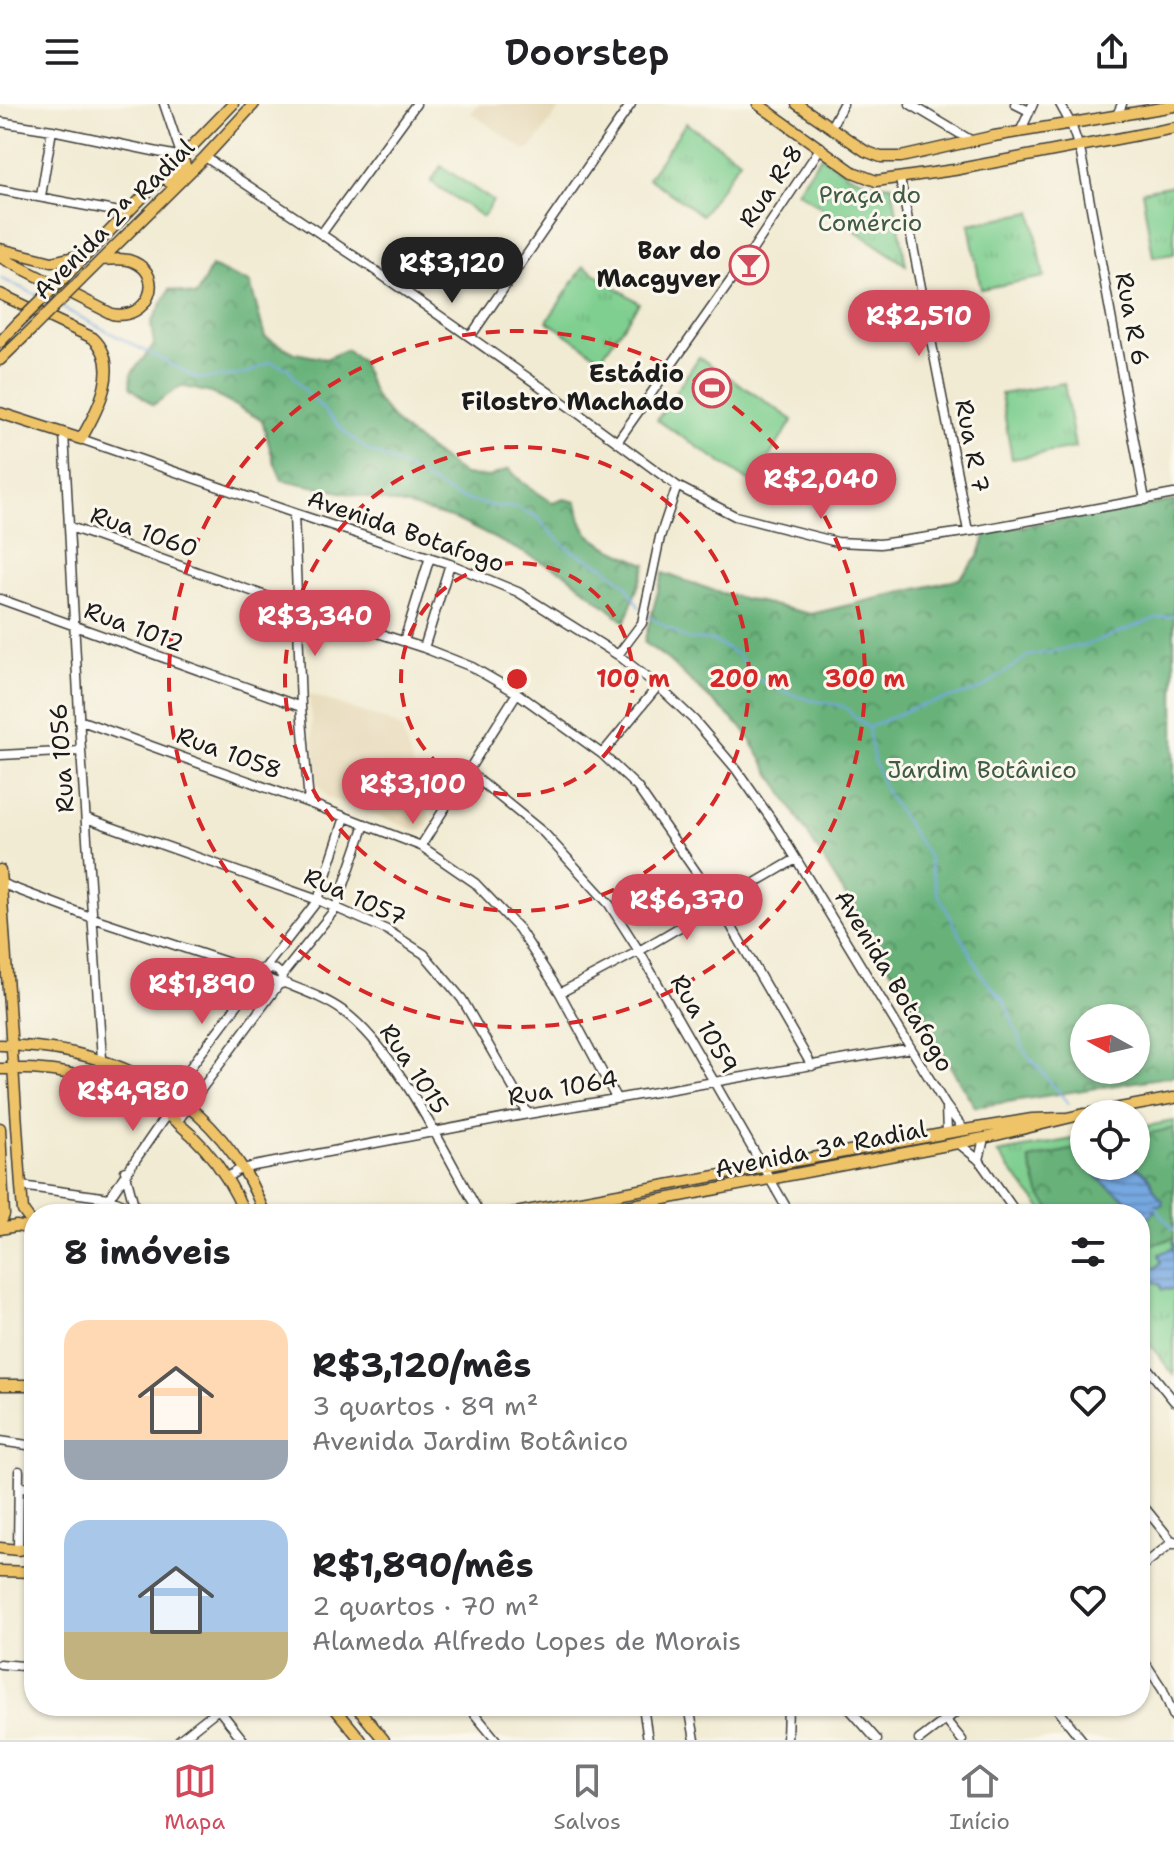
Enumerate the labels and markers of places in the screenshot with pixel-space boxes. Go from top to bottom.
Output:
place label: Bar do Macgyver [596,235,721,295]
pin: R$3,120 [378,237,526,305]
bar icon: Bar do Macgyver [728,244,770,286]
pin: R$2,510 [845,290,993,358]
place label: Estádio Filostro Machado [461,358,684,418]
sports icon: Estádio Filostro Machado [691,367,733,409]
pin: R$2,040 [747,453,895,521]
pin: R$3,340 [241,590,389,658]
centre of rings [503,665,531,693]
pin: R$3,100 [339,758,487,826]
pin: R$6,370 [613,874,761,942]
pin: R$1,890 [128,958,276,1026]
pin: R$4,980 [59,1065,207,1133]

